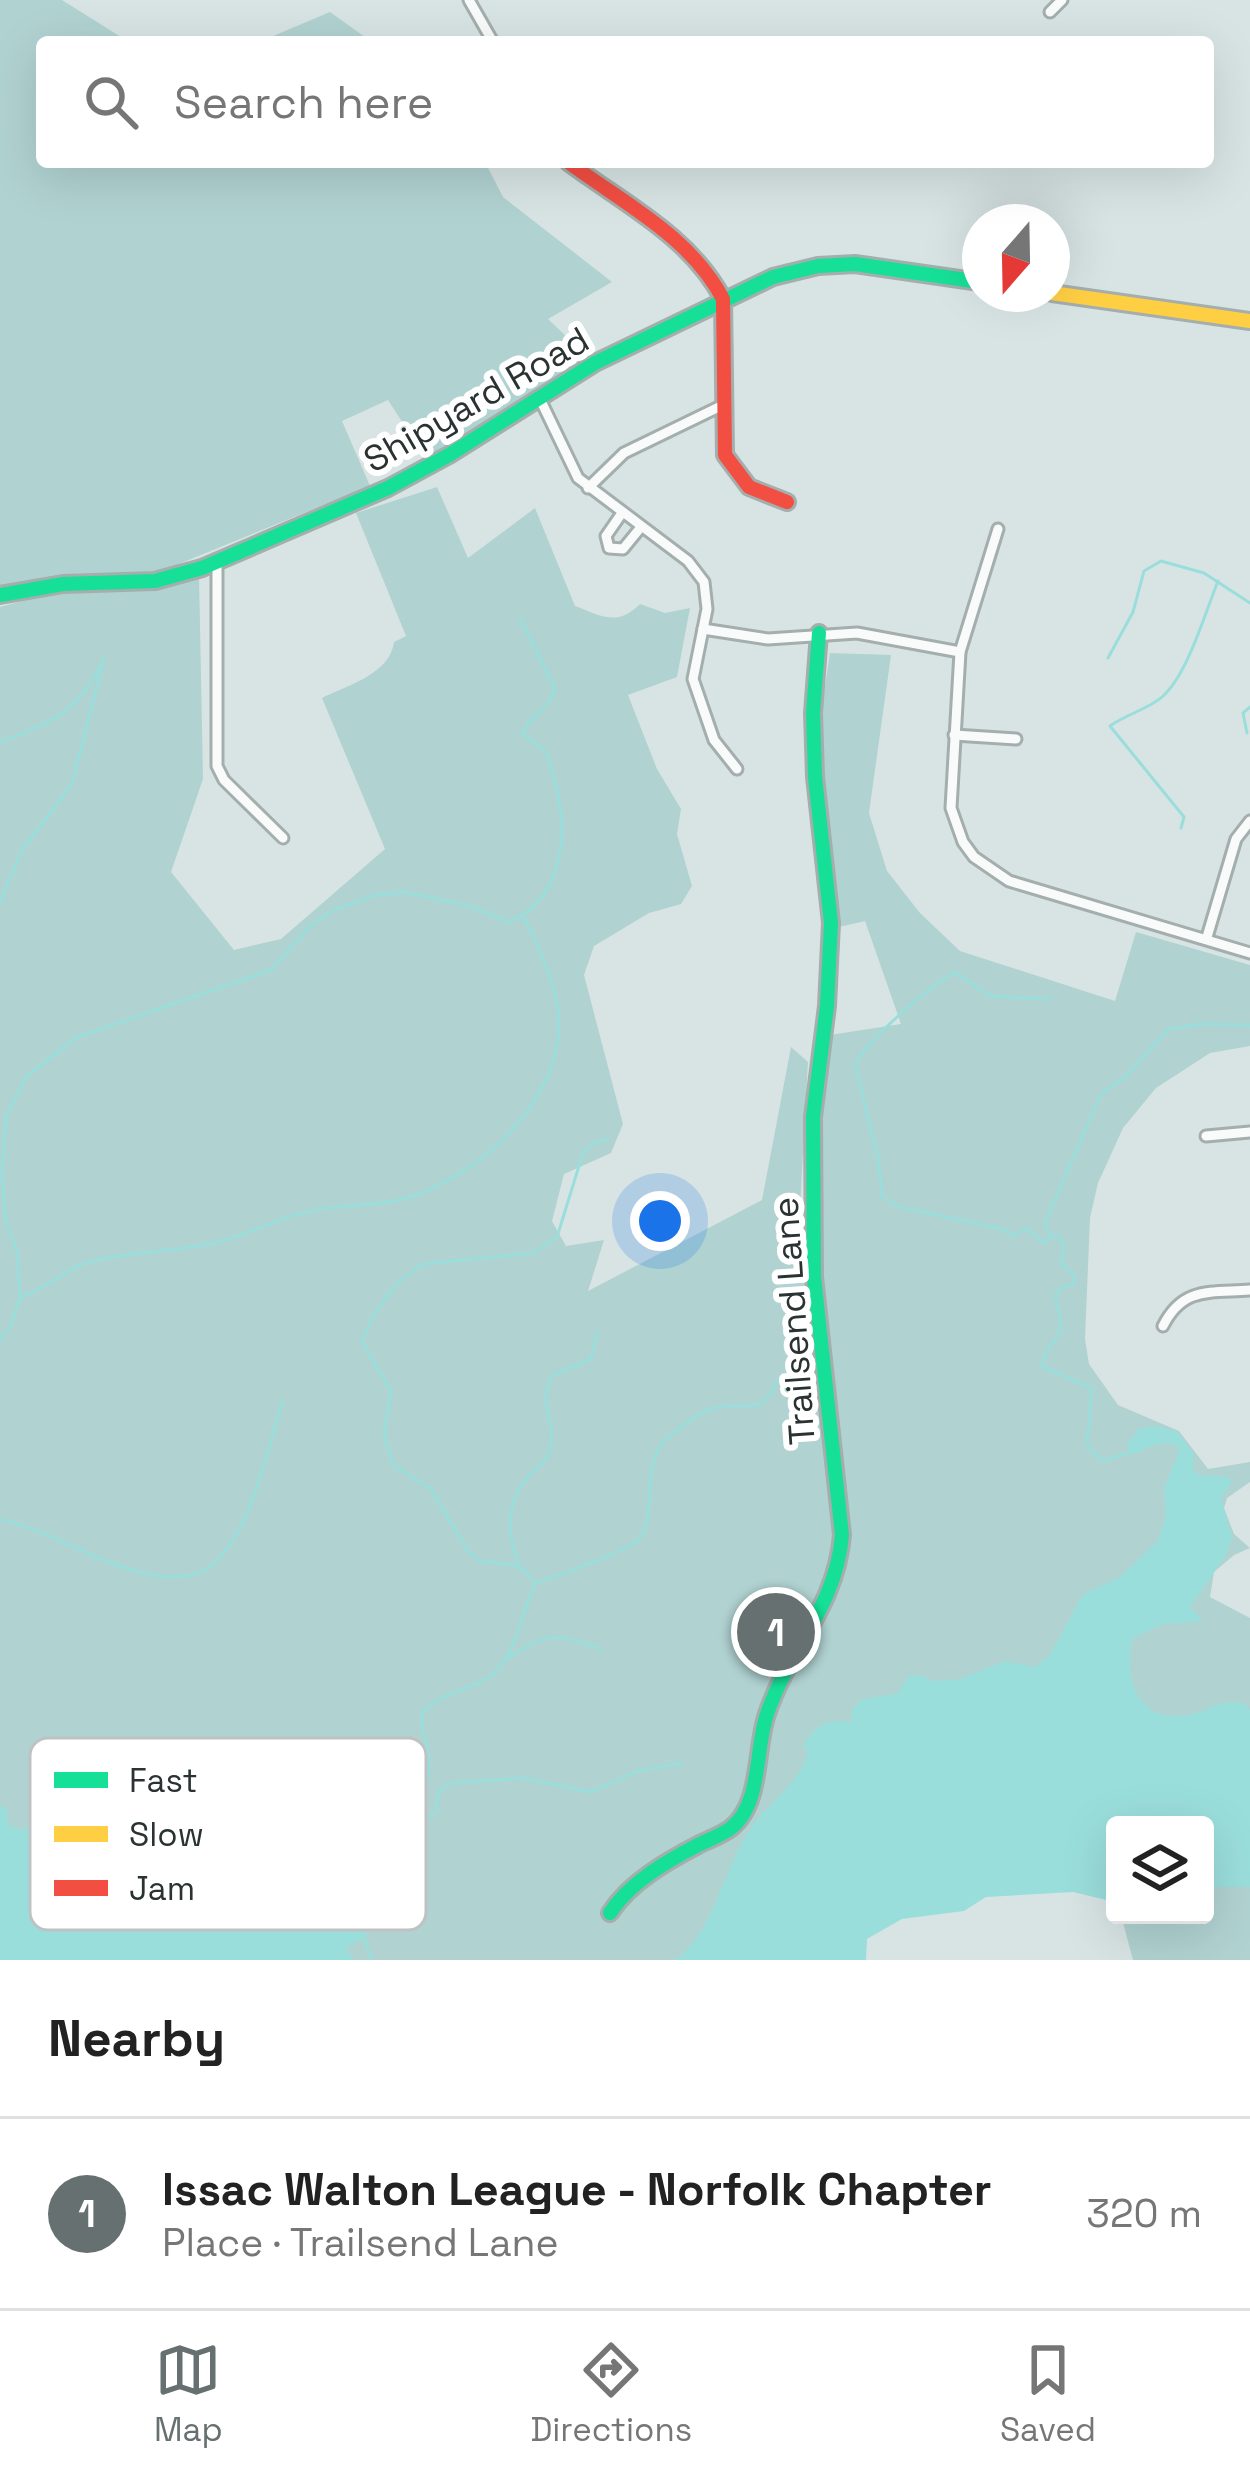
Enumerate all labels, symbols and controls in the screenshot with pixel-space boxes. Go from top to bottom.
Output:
search box [36,36,1214,168]
icon: search [78,69,144,135]
text: Search here [174,74,433,131]
north arrow [962,204,1070,312]
street label: Shipyard Road [356,317,597,483]
your location [630,1191,690,1251]
street label: Trailsend Lane [762,1195,826,1446]
pin: 1 [737,1587,815,1677]
legend [30,1738,426,1930]
text: Fast [129,1760,198,1802]
text: Slow [129,1814,204,1856]
map controls [1106,1816,1214,1924]
button: layers [1106,1816,1214,1924]
text: Jam [129,1868,195,1910]
text: Nearby [48,2006,225,2071]
text: Issac Walton League - Norfolk Chapter [162,2161,992,2218]
text: 1 [78,2189,96,2238]
text: 320 m [1086,2189,1202,2238]
text: Place · Trailsend Lane [162,2218,559,2267]
tab: Map [154,2337,223,2451]
tab: Directions [530,2337,692,2451]
tab: Saved [1000,2337,1096,2451]

